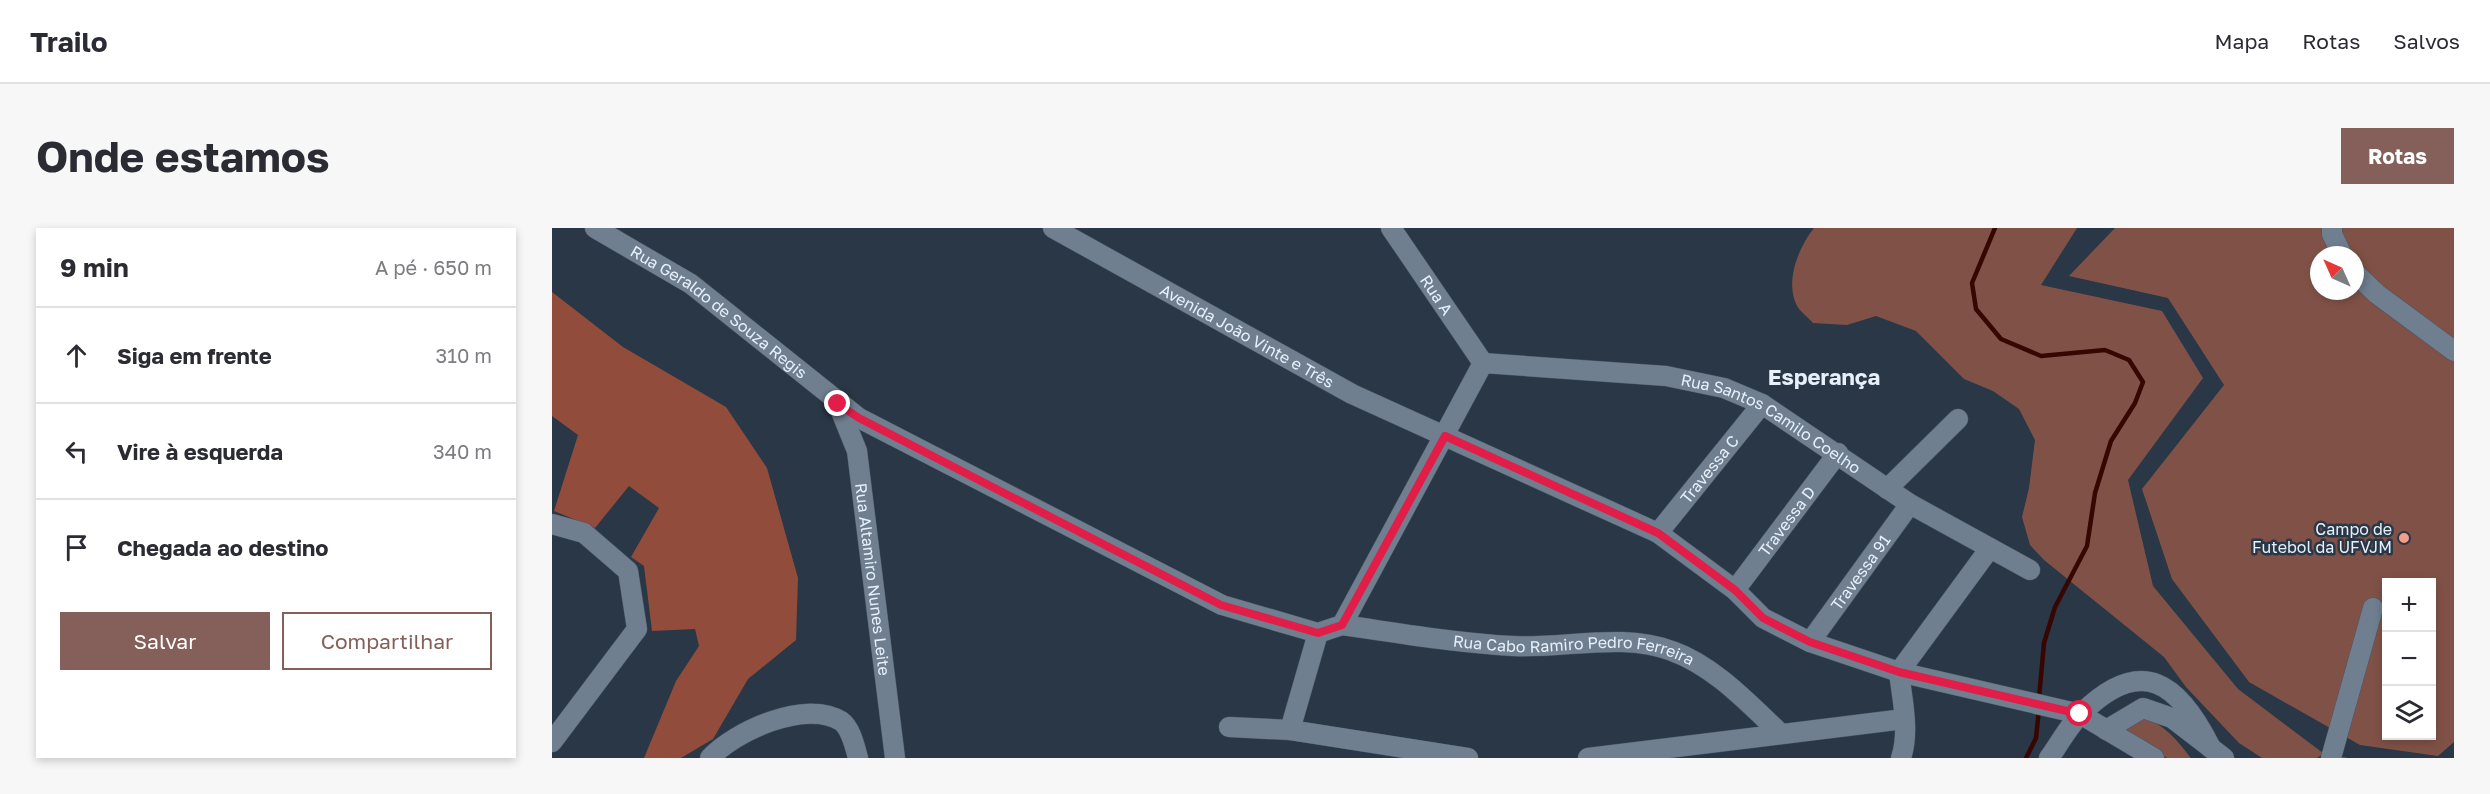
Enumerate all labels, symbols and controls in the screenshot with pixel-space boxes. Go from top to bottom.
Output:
text: Trailo [30,25,108,58]
text: Mapa [2215,28,2269,54]
text: Rotas [2302,28,2360,54]
text: Salvos [2393,28,2460,54]
button: Rotas [2341,128,2454,184]
text: Onde estamos [36,131,330,181]
street label: Rua Geraldo de Souza Regis [627,241,811,383]
north arrow [2310,246,2364,300]
text: 9 min [60,252,129,283]
text: A pé · 650 m [375,255,492,279]
street label: Rua A [1416,271,1457,319]
street label: Avenida João Vinte e Três [1157,279,1338,392]
icon: ahead [60,339,93,372]
text: Siga em frente [117,342,272,369]
text: 310 m [436,343,492,367]
district label: Esperança [1768,363,1880,390]
street label: Rua Santos Camilo Coelho [1679,369,1865,478]
route end [824,390,850,416]
street label: Travessa C [1676,431,1743,507]
icon: left [60,435,93,468]
text: Vire à esquerda [117,438,283,465]
text: 340 m [433,439,492,463]
street label: Rua Altamiro Nunes Leite [851,482,895,677]
street label: Travessa D [1754,482,1819,560]
place label: Campo de Futebol da UFVJM [2252,519,2392,557]
street label: Travessa 91 [1826,530,1895,614]
icon: arrive [60,531,93,564]
marker: Campo de Futebol da UFVJM [2397,531,2411,545]
text: Chegada ao destino [117,534,329,561]
map controls [2382,578,2436,740]
button: + [2382,578,2436,632]
button: Salvar [60,612,270,670]
button: Compartilhar [282,612,492,670]
street label: Rua Cabo Ramiro Pedro Ferreira [1452,631,1698,669]
button: − [2382,632,2436,686]
button: layers [2382,686,2436,740]
route start [2066,700,2092,726]

